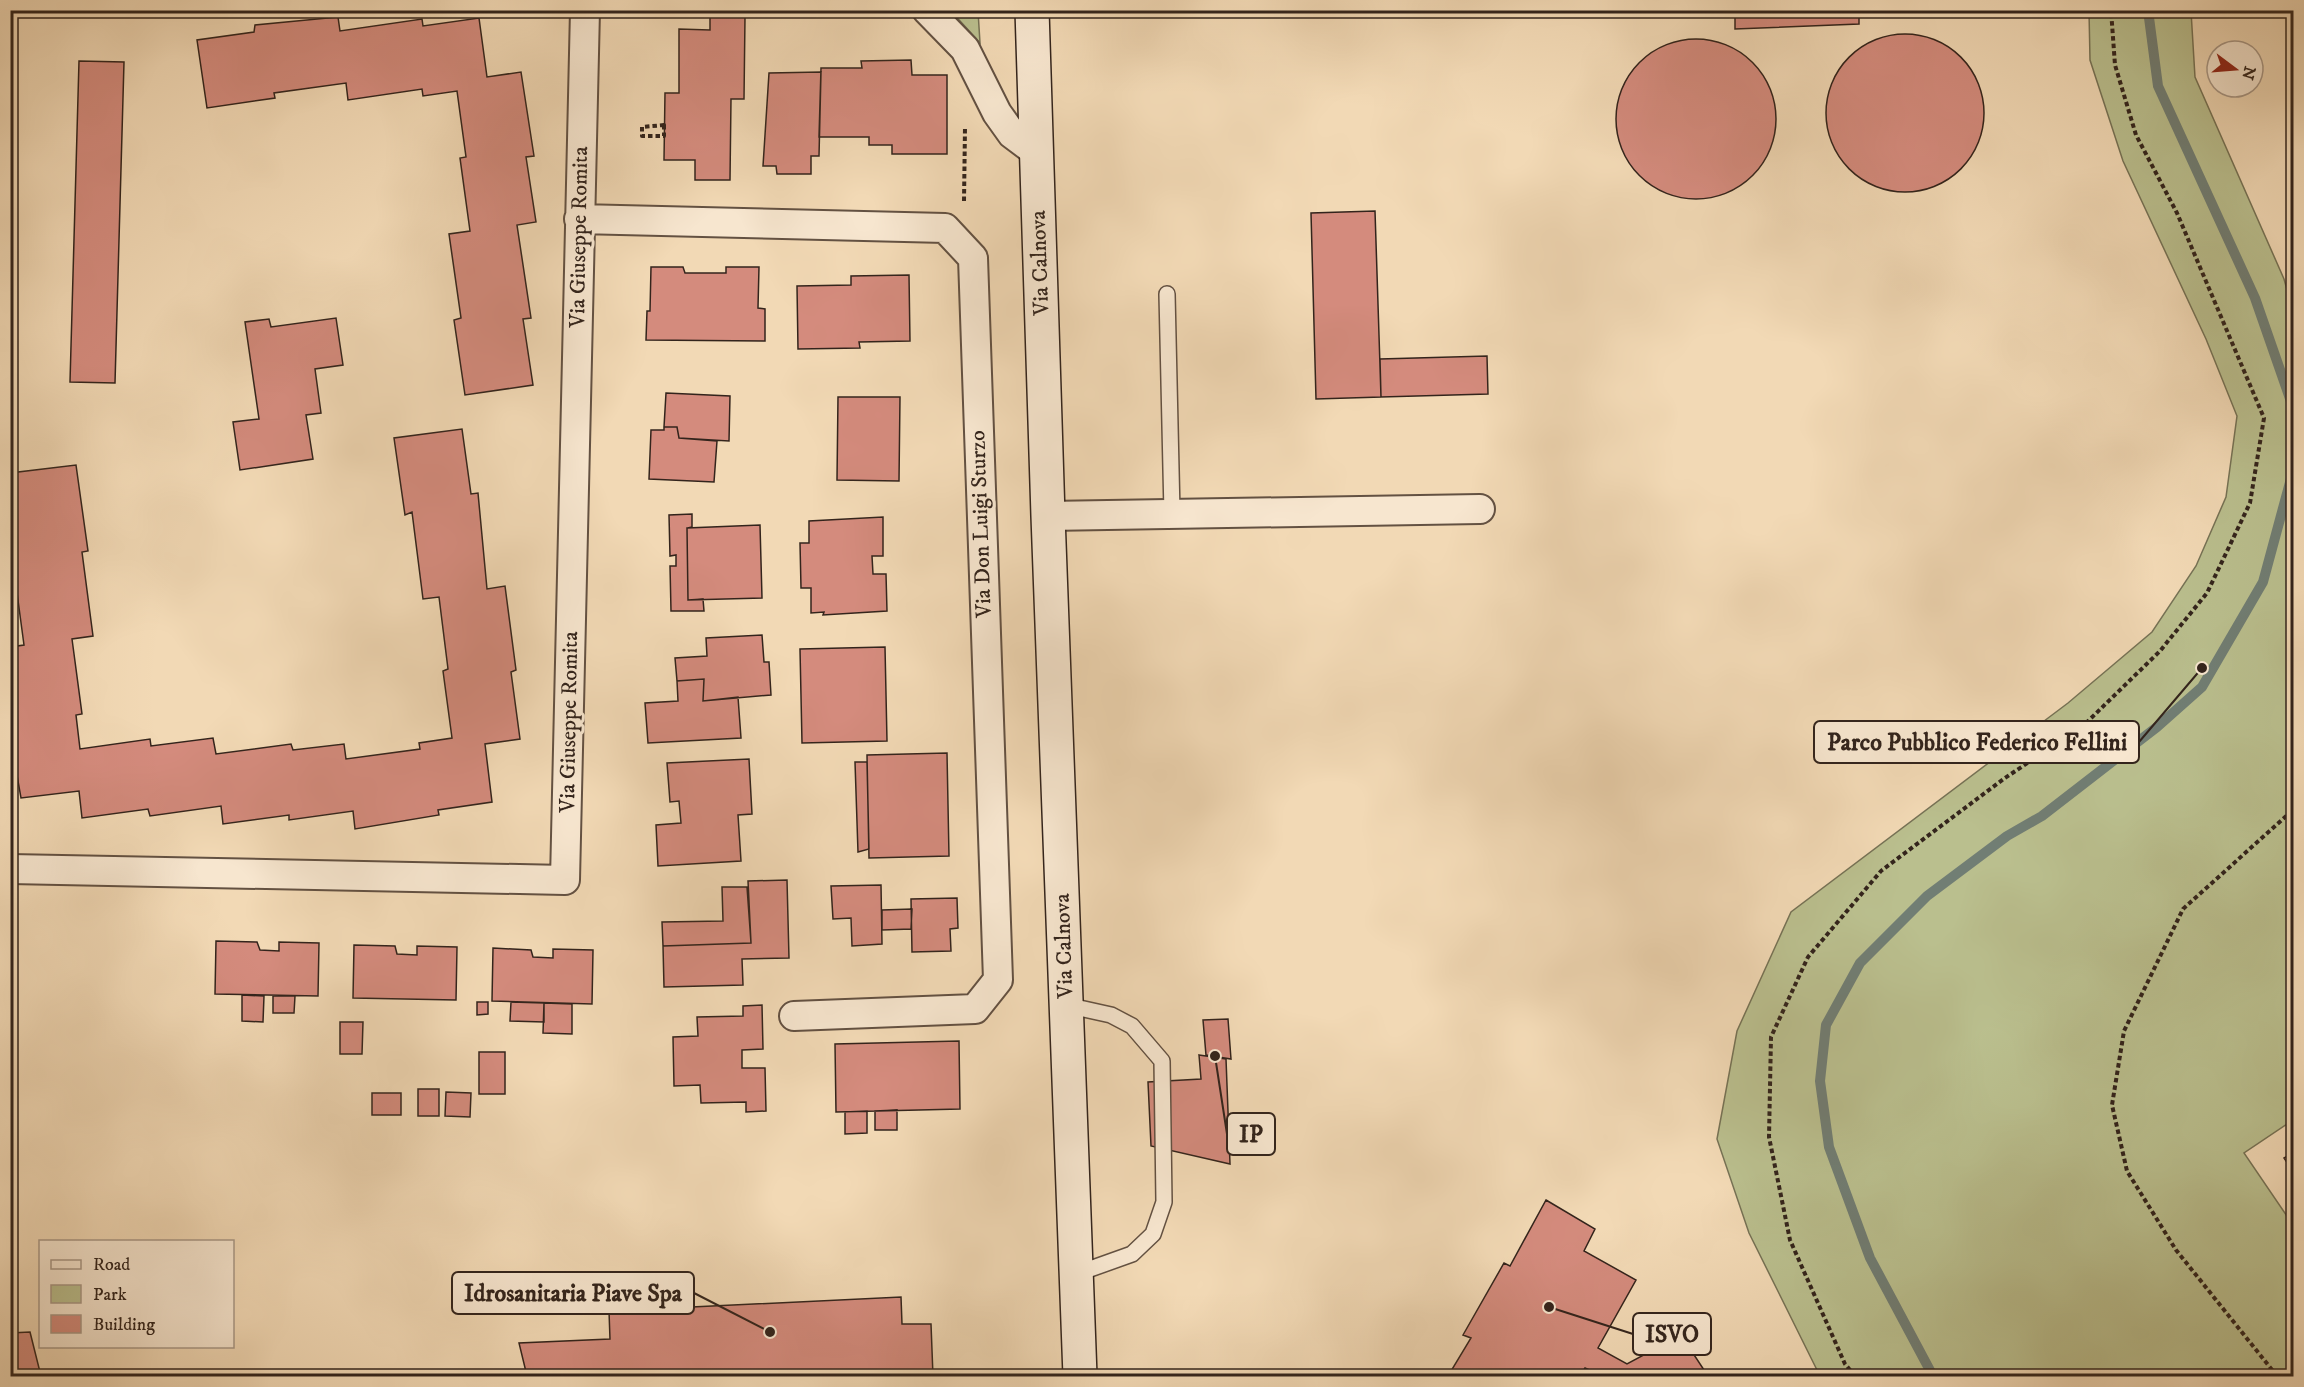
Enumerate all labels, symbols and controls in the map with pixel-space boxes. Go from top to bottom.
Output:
north arrow [2205,39,2265,99]
text: N [2237,64,2260,82]
street label: Via Giuseppe Romita [564,146,594,329]
street label: Via Calnova [1025,209,1055,317]
street label: Via Don Luigi Sturzo [964,430,998,619]
street label: Via Giuseppe Romita [554,631,584,814]
callout: Parco Pubblico Federico Fellini [1814,721,2139,763]
text: Parco Pubblico Federico Fellini [1827,728,2127,758]
street label: Via Calnova [1049,892,1079,1000]
callout: IP [1227,1113,1275,1155]
text: IP [1239,1120,1263,1150]
legend [39,1240,234,1348]
text: Road [93,1254,130,1276]
callout: Idrosanitaria Piave Spa [452,1272,694,1314]
text: Idrosanitaria Piave Spa [464,1279,683,1309]
text: Park [93,1284,127,1306]
callout: ISVO [1633,1313,1711,1355]
text: Building [93,1314,155,1336]
text: ISVO [1645,1320,1699,1350]

